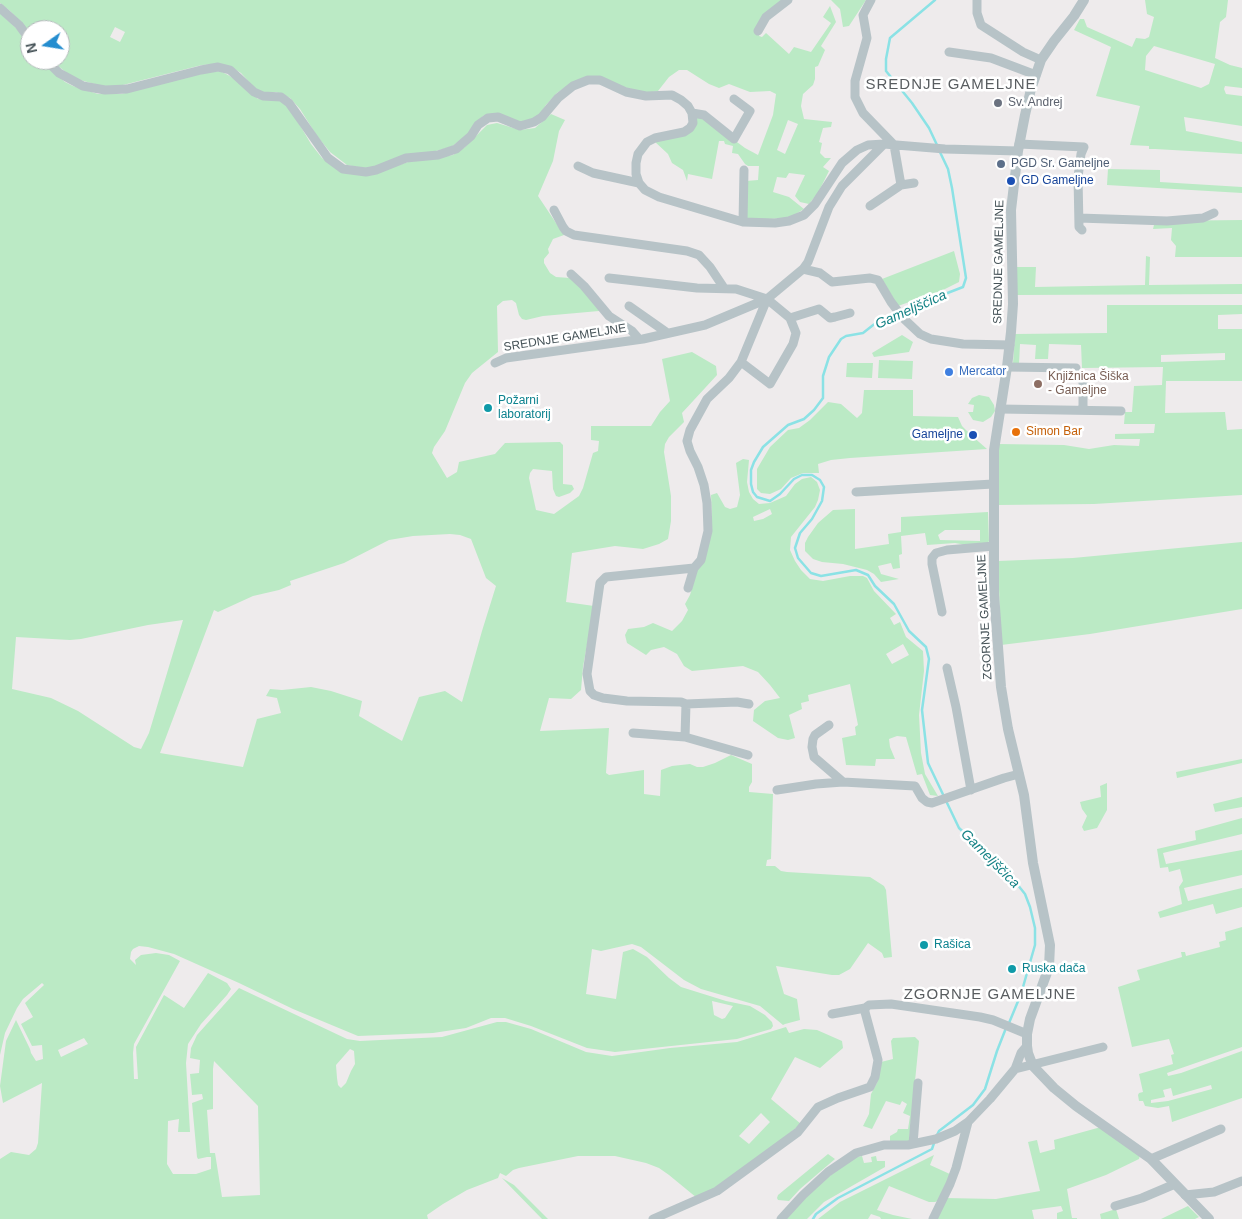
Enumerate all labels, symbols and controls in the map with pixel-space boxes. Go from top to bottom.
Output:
north arrow [20,20,70,70]
text: N [22,41,40,55]
district label: SREDNJE GAMELJNE [863,76,1039,94]
place label: Sv. Andrej [1008,96,1062,110]
marker: Sv. Andrej [992,97,1004,109]
place label: PGD Sr. Gameljne [1011,157,1110,171]
marker: PGD Sr. Gameljne [995,158,1007,170]
place label: GD Gameljne [1021,174,1094,188]
marker: GD Gameljne [1005,175,1017,187]
street label: SREDNJE GAMELJNE [991,200,1007,324]
water label: Gameljščica [873,287,949,333]
street label: SREDNJE GAMELJNE [503,321,627,355]
place label: Mercator [959,365,1006,379]
marker: Mercator [943,366,955,378]
place label: Knjižnica Šiška - Gameljne [1048,370,1129,398]
marker: Knjižnica Šiška - Gameljne [1032,378,1044,390]
place label: Požarni laboratorij [498,394,551,422]
marker: Požarni laboratorij [482,402,494,414]
place label: Simon Bar [1026,425,1082,439]
marker: Simon Bar [1010,426,1022,438]
place label: Gameljne [912,428,963,442]
marker: Gameljne [967,429,979,441]
street label: ZGORNJE GAMELJNE [975,554,995,680]
water label: Gameljščica [957,826,1023,892]
place label: Rašica [934,938,971,952]
marker: Rašica [918,939,930,951]
place label: Ruska dača [1022,962,1085,976]
marker: Ruska dača [1006,963,1018,975]
district label: ZGORNJE GAMELJNE [902,986,1078,1004]

